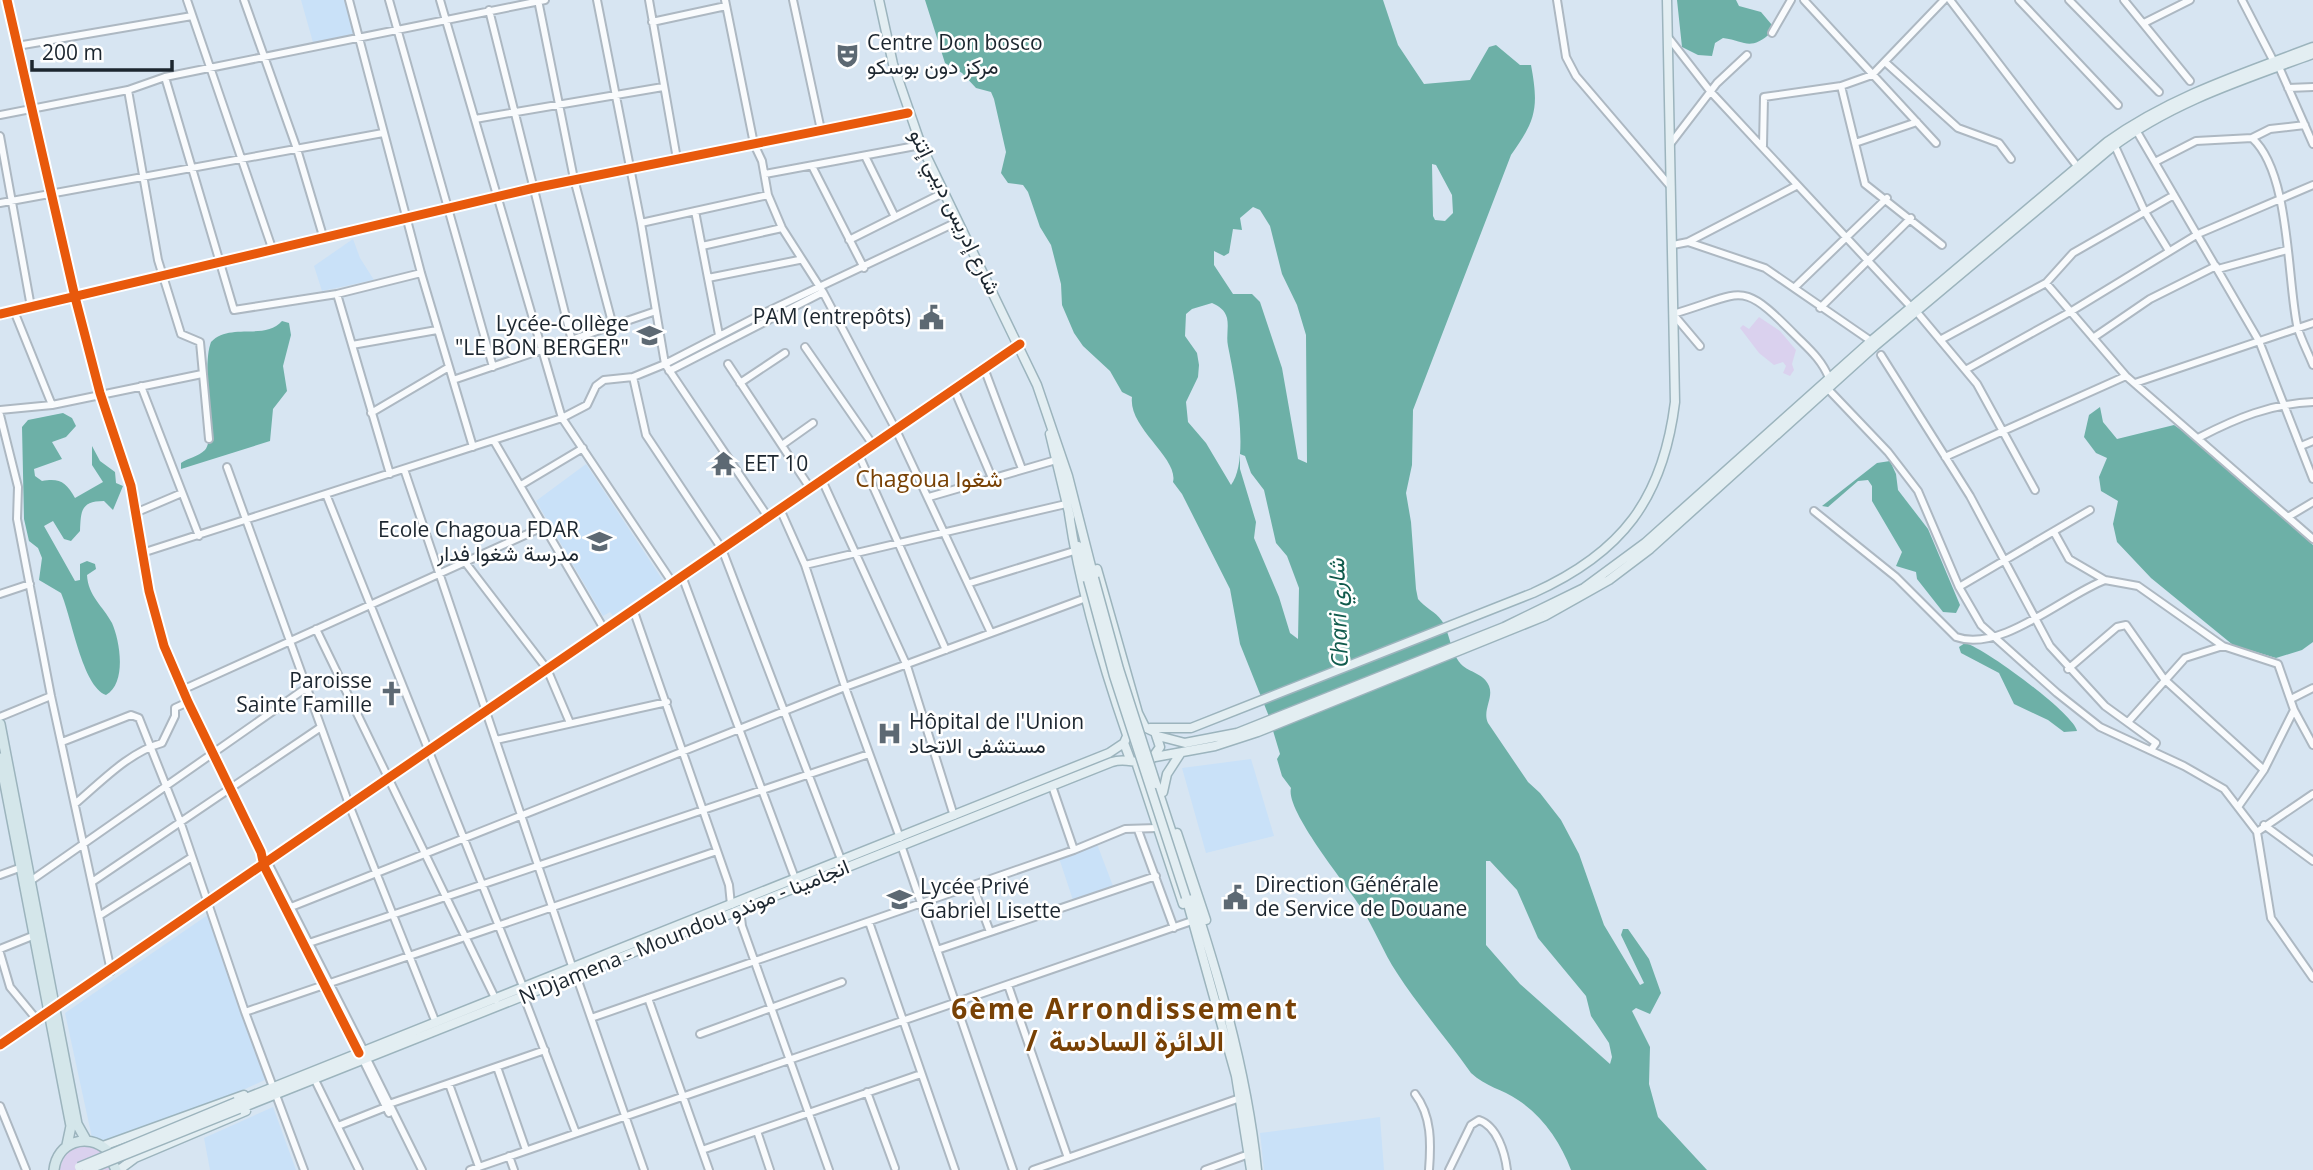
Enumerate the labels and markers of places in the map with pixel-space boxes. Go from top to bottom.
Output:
place label: Centre Don bosco مركز دون بوسكو [867,28,1043,80]
theatre icon: Centre Don bosco مركز دون بوسكو [833,41,861,69]
place label: PAM (entrepôts) [753,302,911,330]
public building icon: PAM (entrepôts) [917,303,945,331]
place label: Lycée-Collège "LE BON BERGER" [455,309,629,361]
school or university icon: Lycée-Collège "LE BON BERGER" [635,322,663,350]
place label: EET 10 [744,449,808,477]
temple icon: EET 10 [710,450,738,478]
place label: Ecole Chagoua FDAR مدرسة شغوا فدار [378,515,579,567]
school or university icon: Ecole Chagoua FDAR مدرسة شغوا فدار [585,528,613,556]
place label: Paroisse Sainte Famille [236,666,372,718]
church icon: Paroisse Sainte Famille [378,679,406,707]
place label: Hôpital de l'Union مستشفى الاتحاد [909,707,1084,759]
hospital icon: Hôpital de l'Union مستشفى الاتحاد [875,720,903,748]
place label: Direction Générale de Service de Douane [1255,870,1467,922]
place label: Lycée Privé Gabriel Lisette [920,872,1061,924]
public building icon: Direction Générale de Service de Douane [1221,883,1249,911]
school or university icon: Lycée Privé Gabriel Lisette [886,885,914,913]

